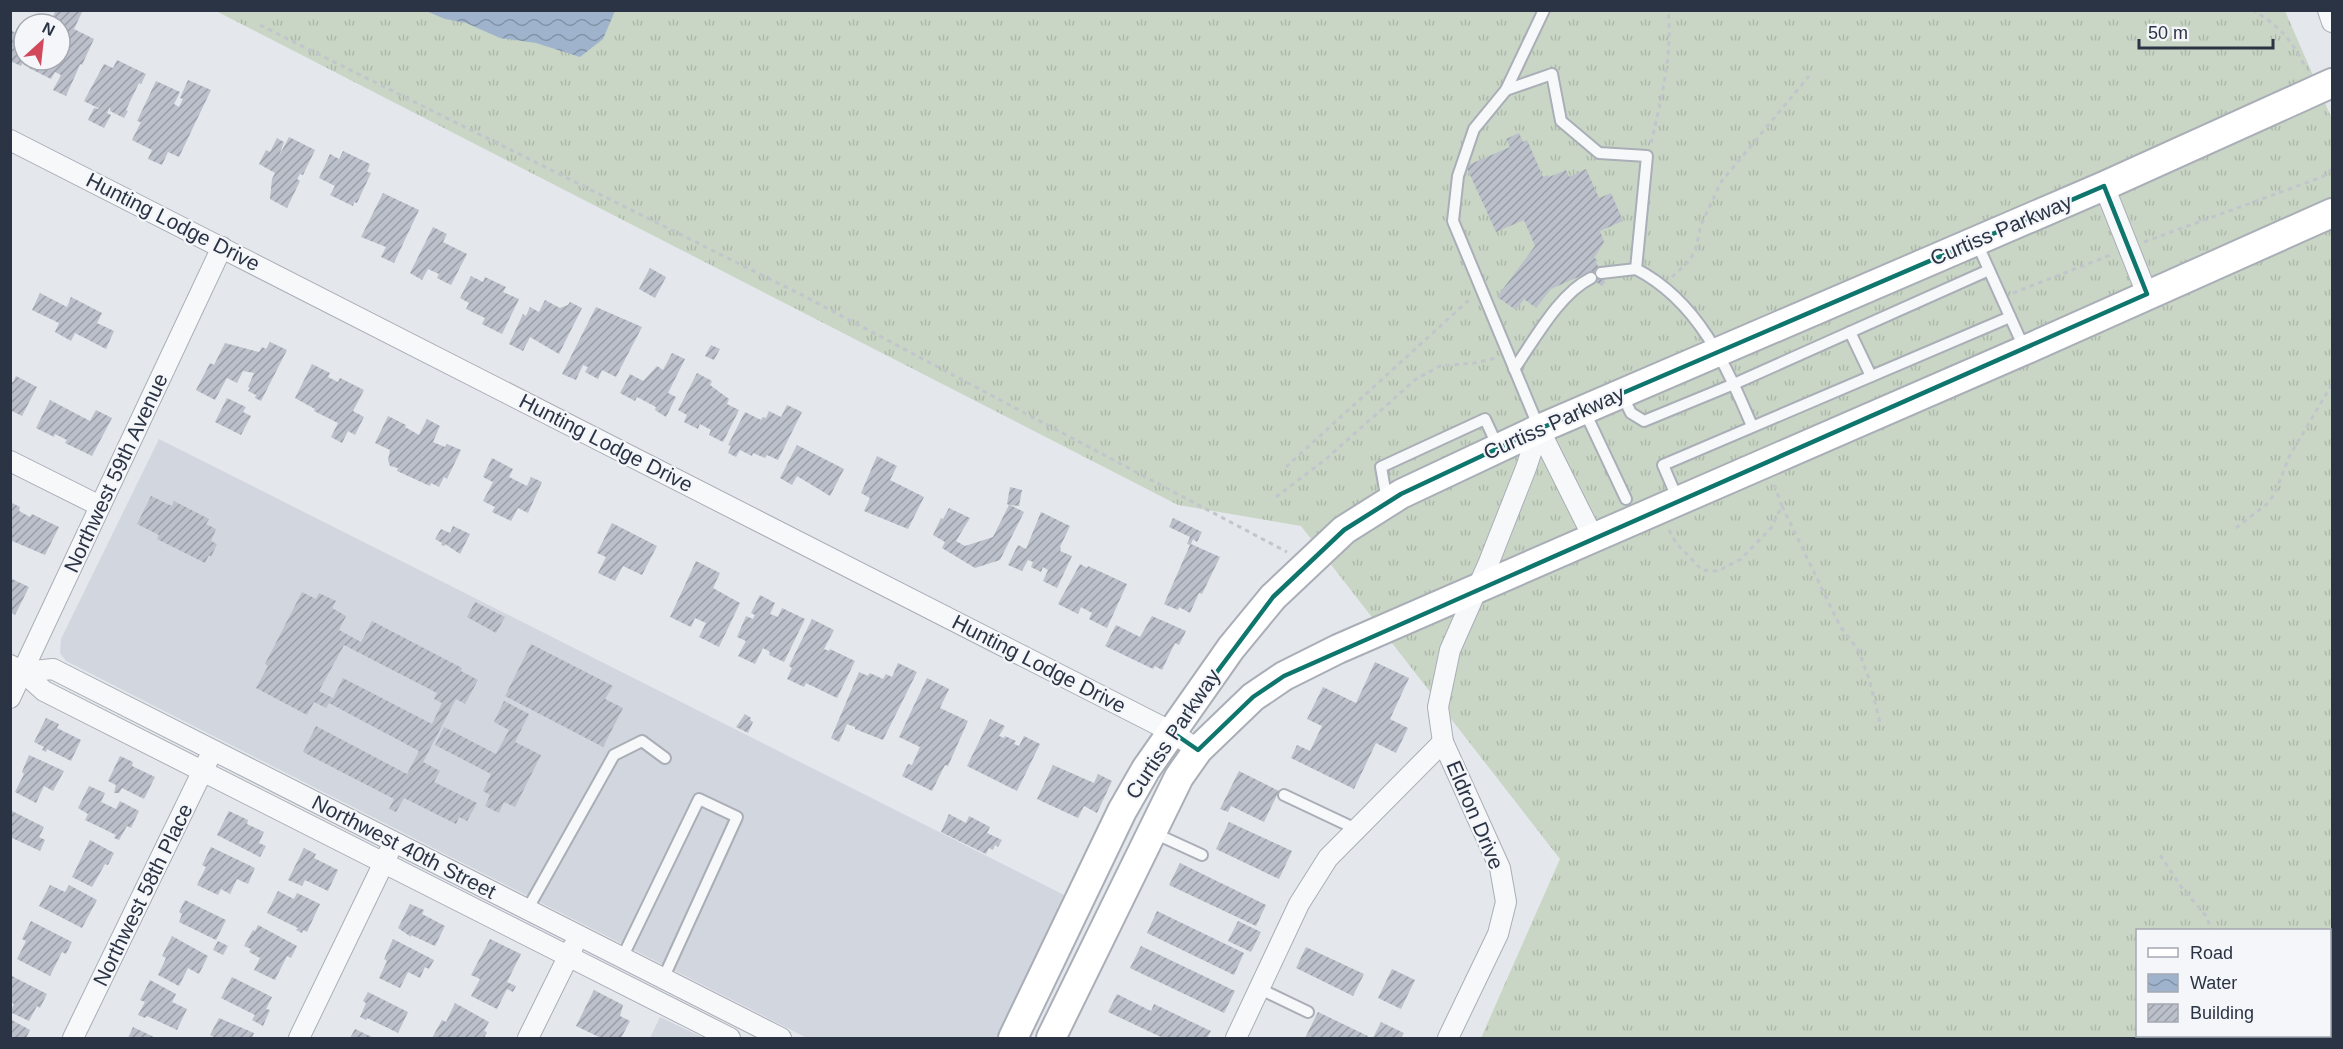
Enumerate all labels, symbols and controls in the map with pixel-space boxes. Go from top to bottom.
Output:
north arrow [12,12,72,72]
scale bar [2139,12,2272,50]
text: N [40,19,58,39]
text: 50 m [2148,23,2188,43]
street label: Hunting Lodge Drive [83,168,264,275]
street label: Curtiss Parkway [1926,189,2076,270]
street label: Northwest 59th Avenue [59,370,172,576]
street label: Curtiss Parkway [1480,381,1628,464]
street label: Hunting Lodge Drive [516,389,697,496]
street label: Hunting Lodge Drive [949,610,1130,717]
street label: Curtiss Parkway [1121,664,1225,803]
street label: Eldron Drive [1442,757,1509,872]
street label: Northwest 40th Street [309,790,500,903]
street label: Northwest 58th Place [88,800,197,990]
legend [2136,929,2331,1037]
text: Road [2190,943,2233,963]
text: Water [2190,973,2237,993]
text: Building [2190,1003,2254,1023]

